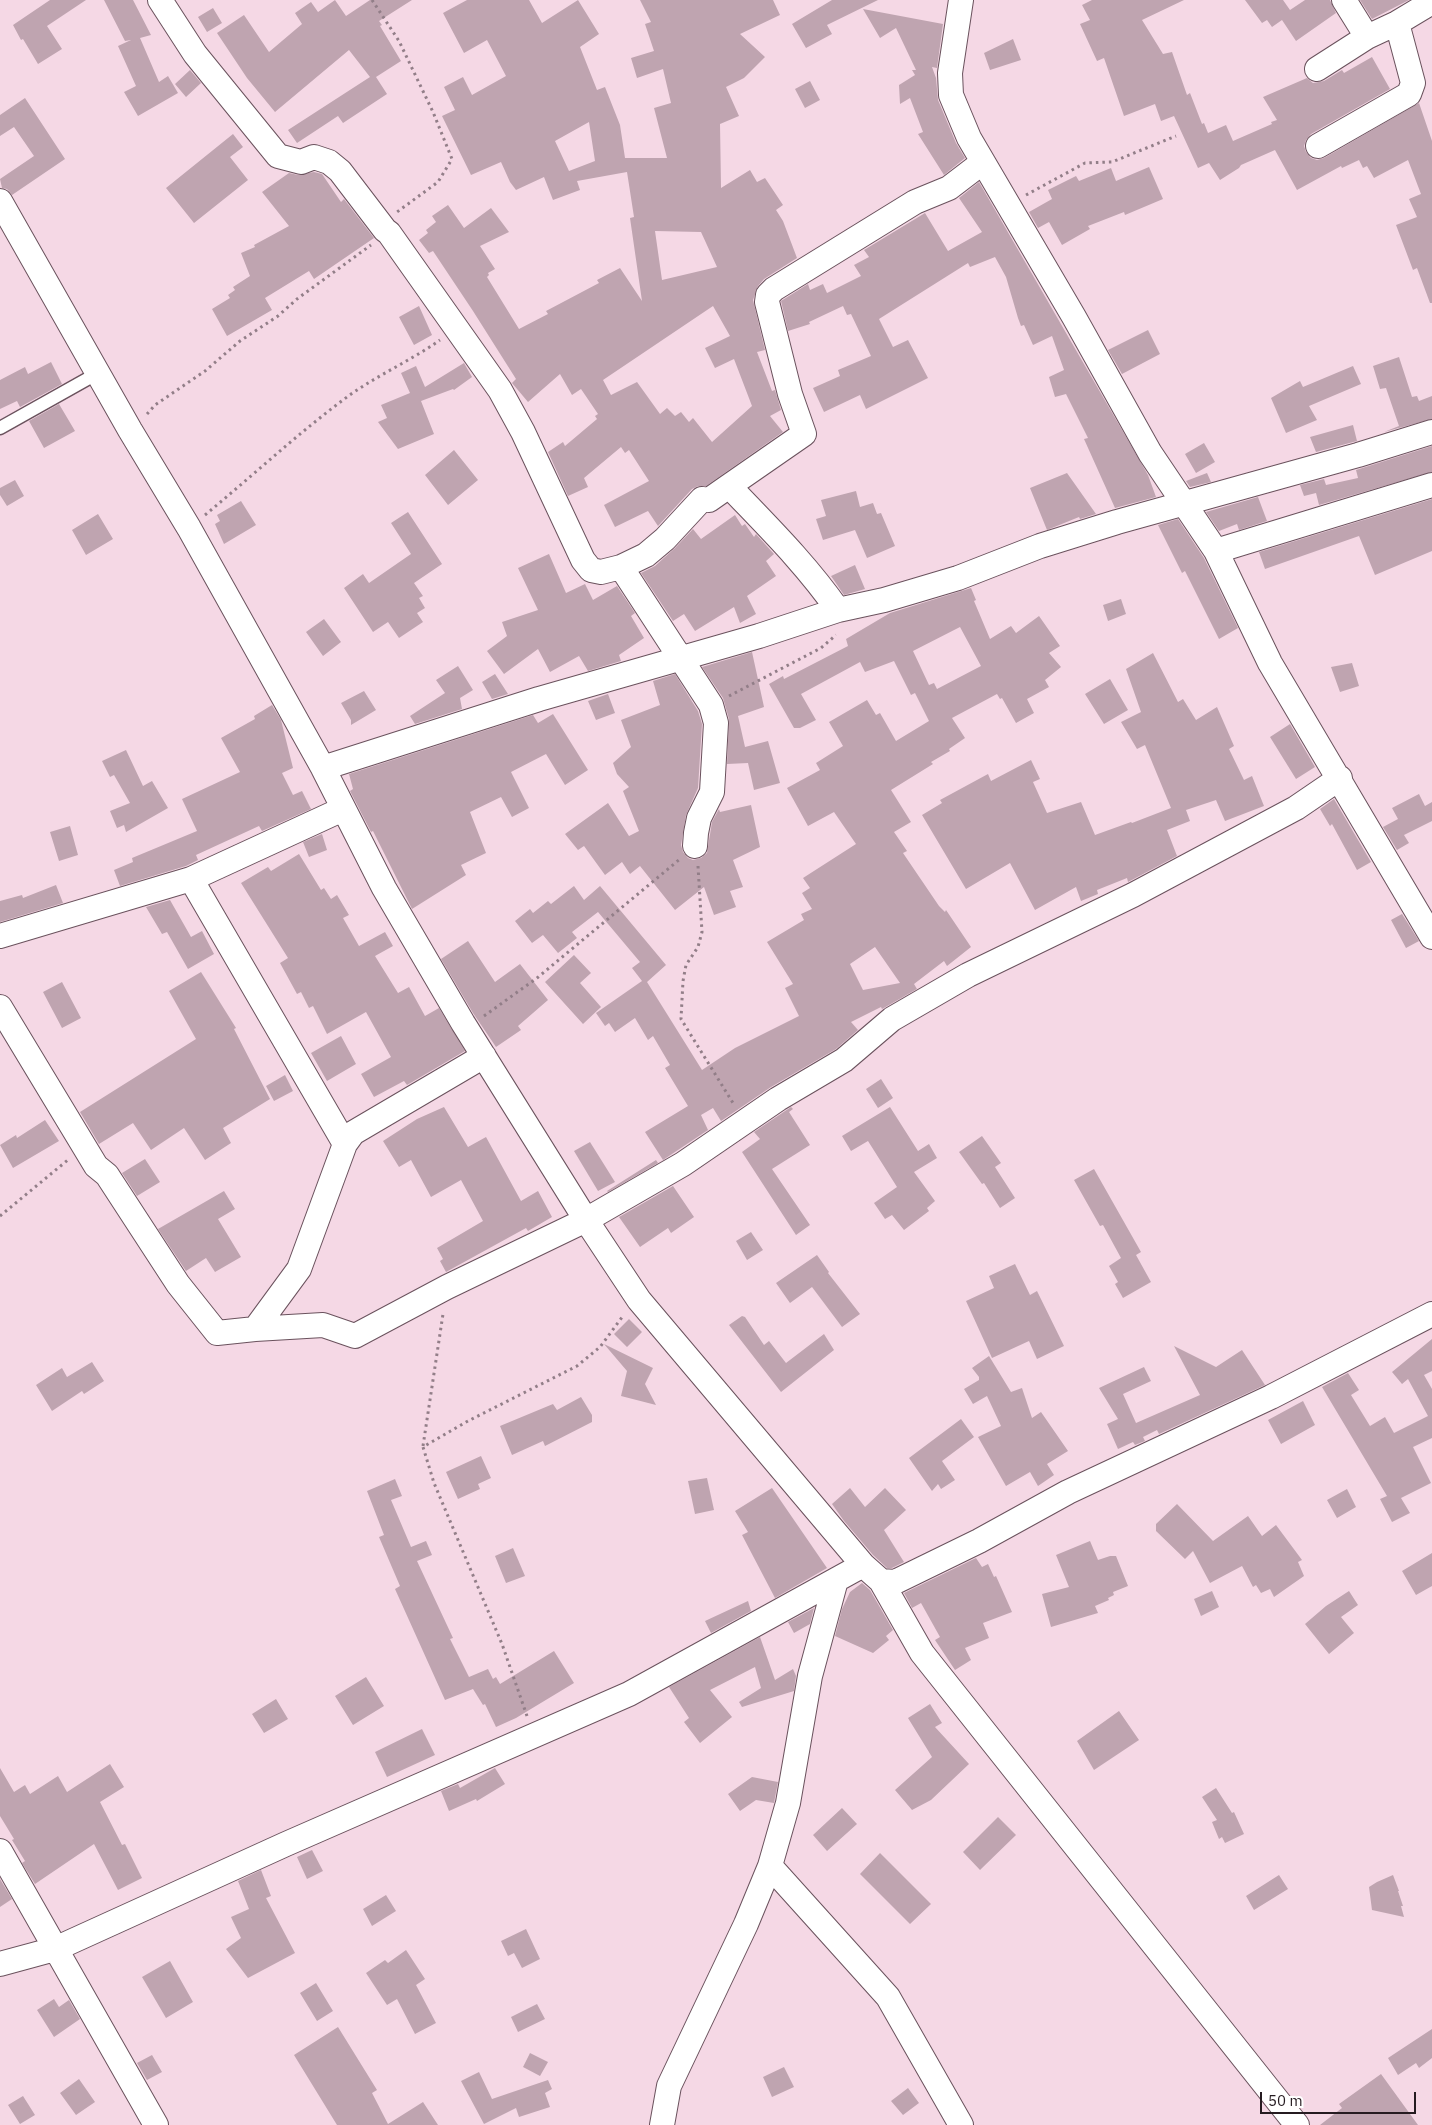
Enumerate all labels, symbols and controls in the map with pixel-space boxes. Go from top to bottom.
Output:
scale bar [1262,2082,1418,2114]
text: 50 m [1268,2091,1303,2110]

